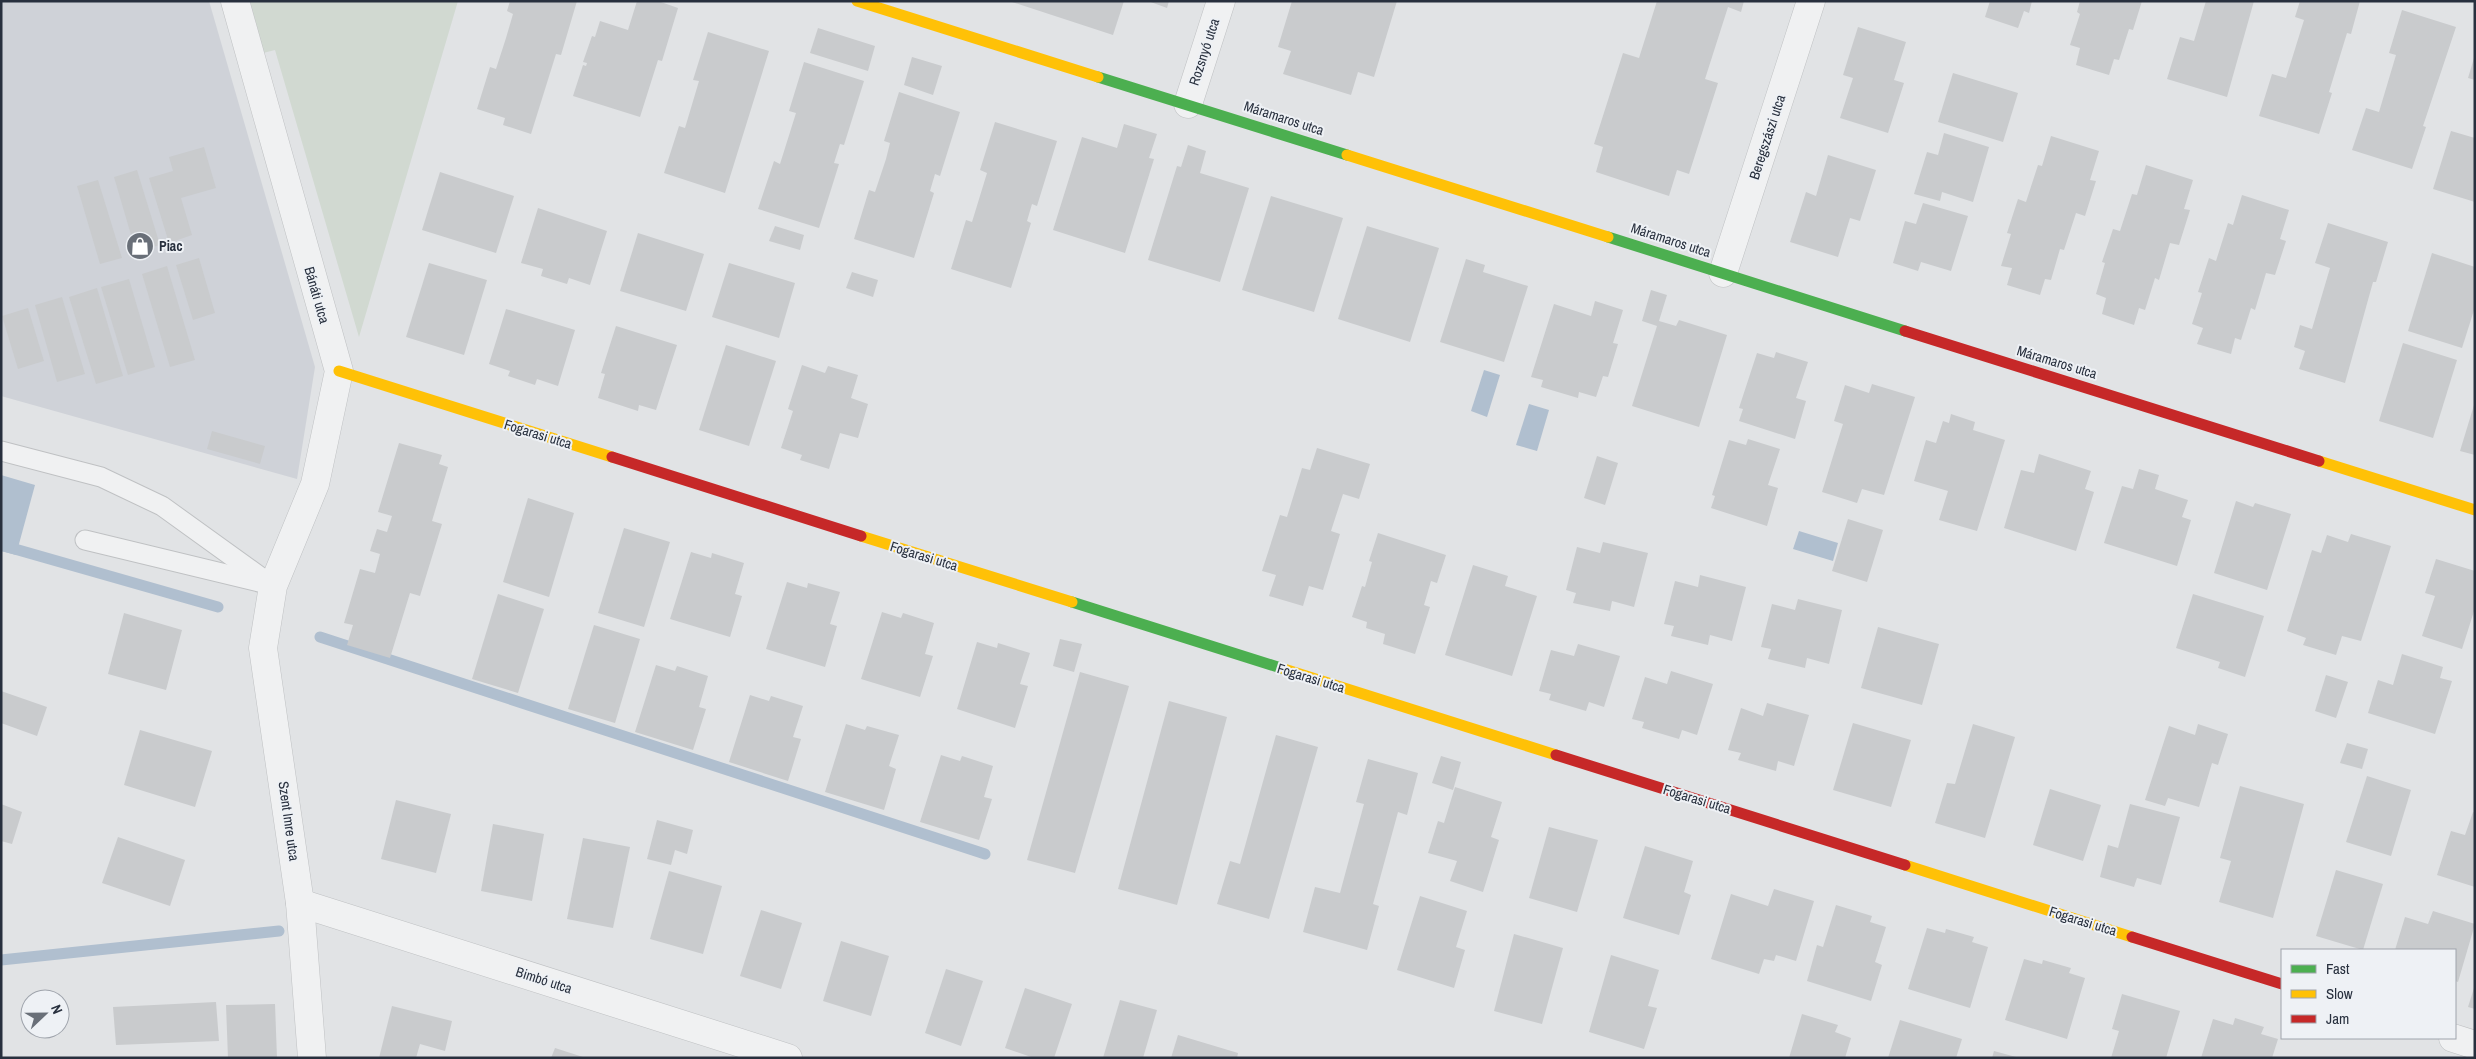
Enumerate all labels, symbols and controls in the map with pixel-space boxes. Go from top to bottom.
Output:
street label: Rozsnyó utca [1185,16,1223,88]
street label: Beregszászi utca [1745,92,1789,182]
street label: Máramaros utca [1242,97,1327,140]
street label: Máramaros utca [1629,219,1714,262]
shop icon: Piac [125,231,155,261]
place label: Piac [159,237,183,255]
street label: Bánáti utca [300,265,334,326]
street label: Máramaros utca [2015,341,2100,383]
street label: Fogarasi utca [502,415,575,453]
street label: Fogarasi utca [888,537,961,575]
street label: Fogarasi utca [1275,659,1348,697]
street label: Szent Imre utca [274,780,304,863]
street label: Fogarasi utca [1661,780,1734,818]
street label: Fogarasi utca [2047,902,2120,940]
legend [2281,949,2456,1039]
text: Fast [2326,958,2350,979]
street label: Bimbó utca [514,962,575,998]
text: Slow [2326,983,2353,1004]
north arrow [20,989,70,1039]
text: N [47,1002,67,1016]
text: Jam [2326,1008,2349,1029]

